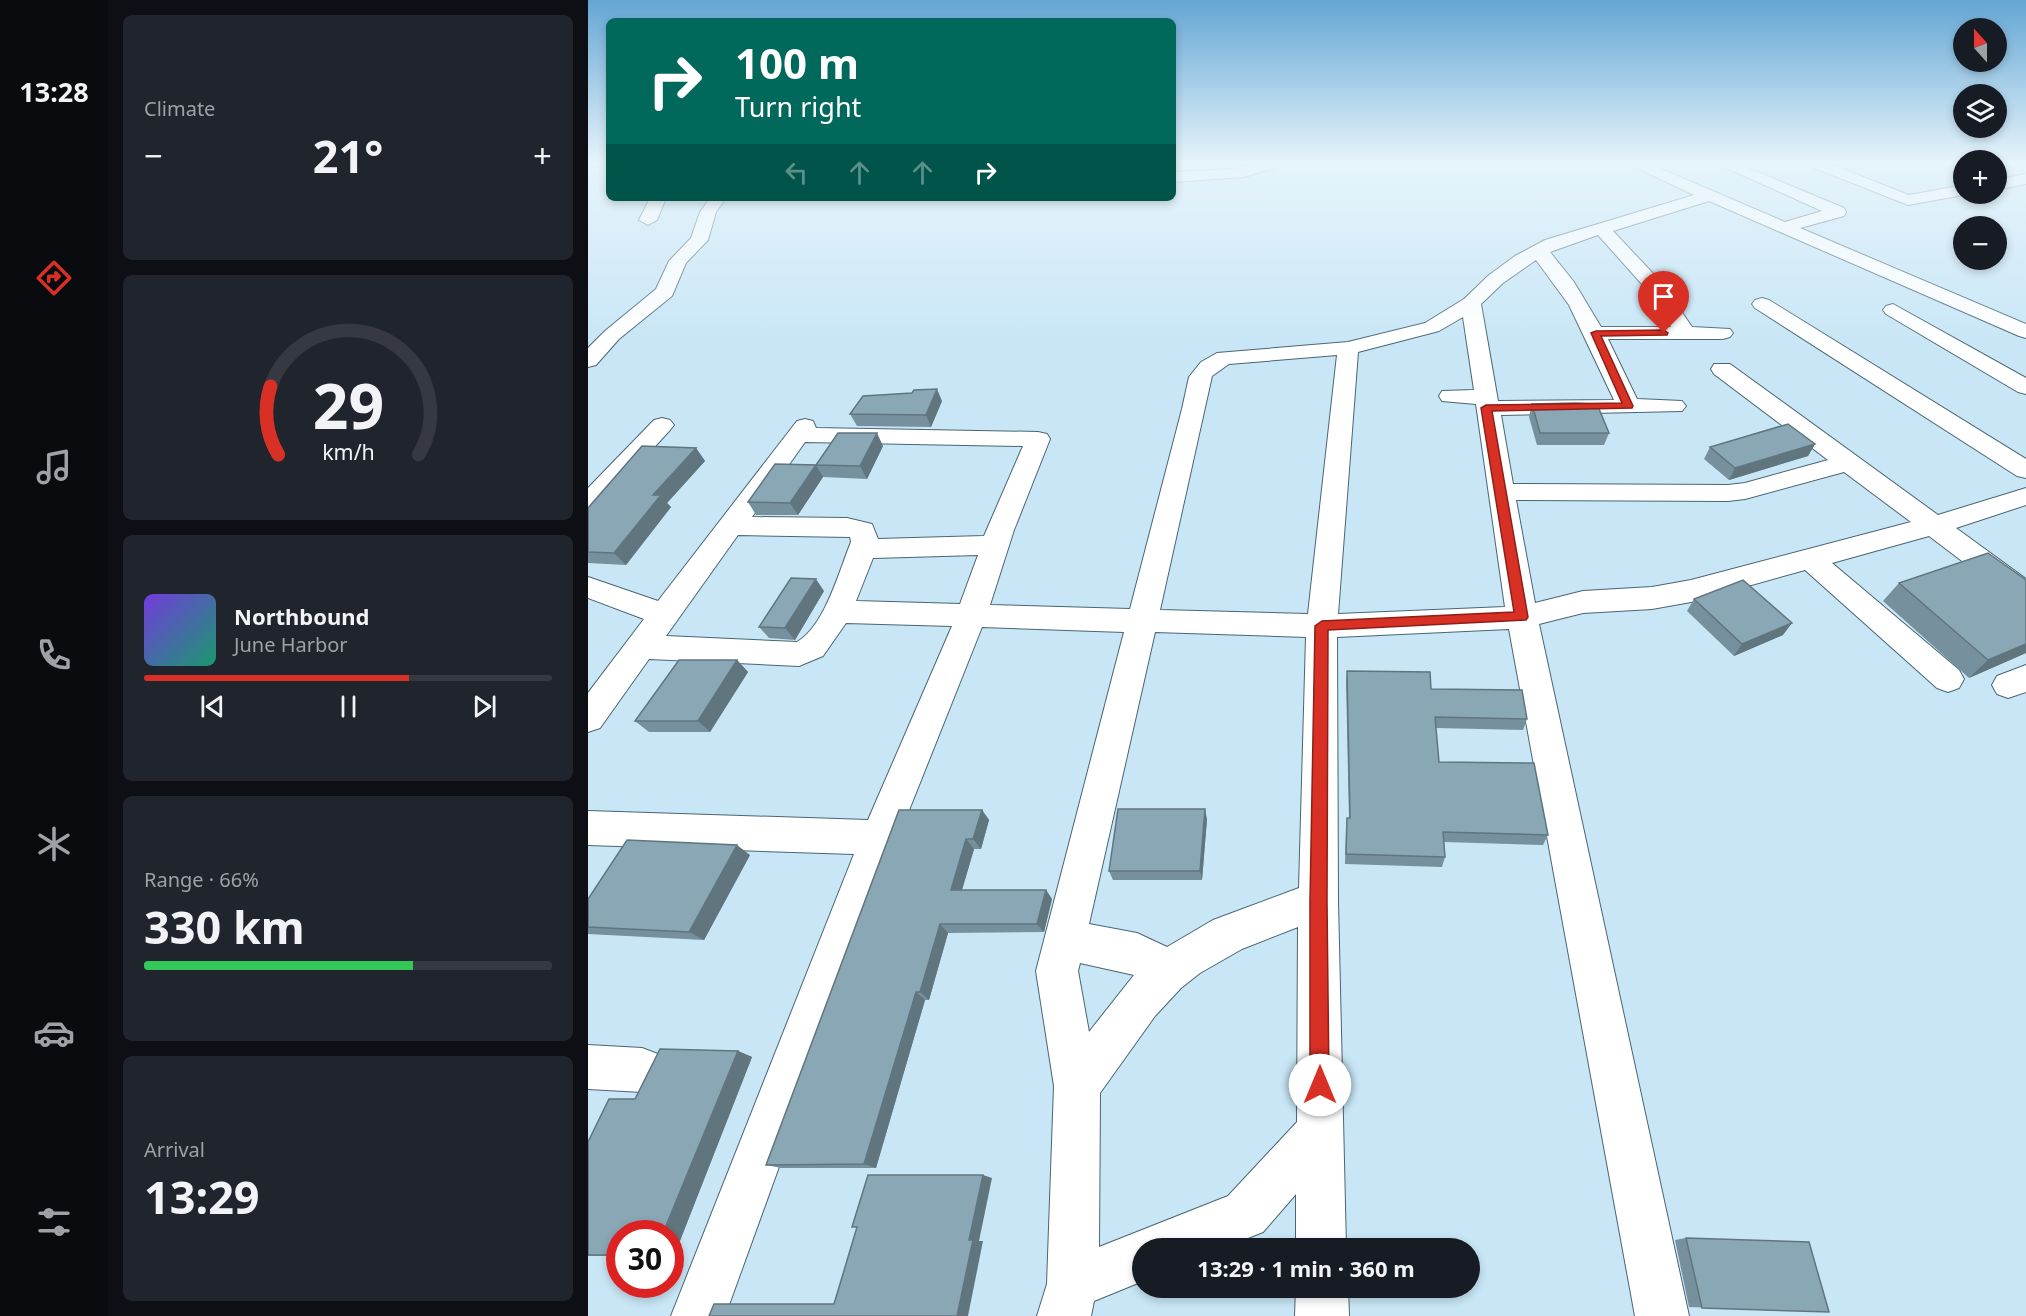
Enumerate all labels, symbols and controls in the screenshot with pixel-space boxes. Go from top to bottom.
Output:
north arrow [1953,18,2007,72]
map controls [1953,18,2007,270]
text: 100 m [735,34,859,91]
icon: right [636,42,714,120]
text: 13:28 [19,73,89,110]
button: layers [1953,84,2007,138]
text: Turn right [735,88,861,125]
text: Climate [144,95,215,122]
text: 21° [313,125,383,186]
text: − [144,133,163,178]
text: + [533,133,552,178]
button: + [1953,150,2007,204]
icon: left [780,156,813,189]
icon: ahead [843,156,876,189]
icon: ahead [906,156,939,189]
icon: right [969,156,1002,189]
button: − [1953,216,2007,270]
icon: directions [33,257,75,299]
pin [1638,271,1689,333]
icon: arrive [1647,280,1680,313]
text: 29 [312,362,384,447]
text: km/h [322,437,374,466]
icon: music [33,446,75,488]
text: Northbound [234,601,369,631]
text: June Harbor [234,631,348,658]
icon: phone [33,634,75,676]
icon: previous [196,690,229,723]
icon: pause [332,690,365,723]
icon: next [468,690,501,723]
icon: climate [33,823,75,865]
text: Range · 66% [144,866,259,893]
text: 330 km [144,896,305,957]
icon: car [33,1012,75,1054]
position arrow [1288,1053,1352,1117]
text: Arrival [144,1136,205,1163]
text: 13:29 [144,1166,260,1227]
icon: filters [33,1201,75,1243]
speed limit sign: 30 [606,1220,684,1298]
text: 13:29 · 1 min · 360 m [1197,1253,1415,1283]

